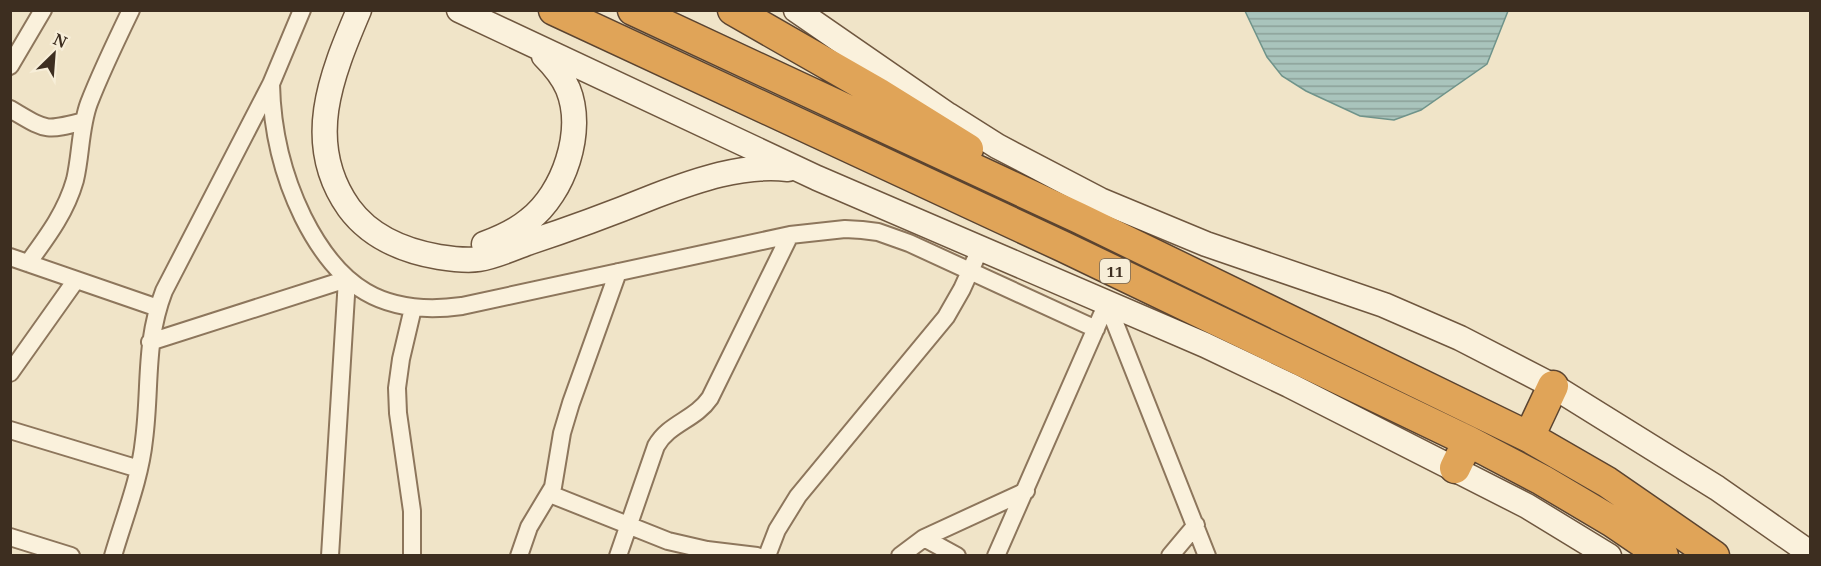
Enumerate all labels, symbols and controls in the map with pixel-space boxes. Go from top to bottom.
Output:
north arrow [24,24,84,84]
text: N [50,28,71,53]
road number: 11 [1100,259,1130,283]

